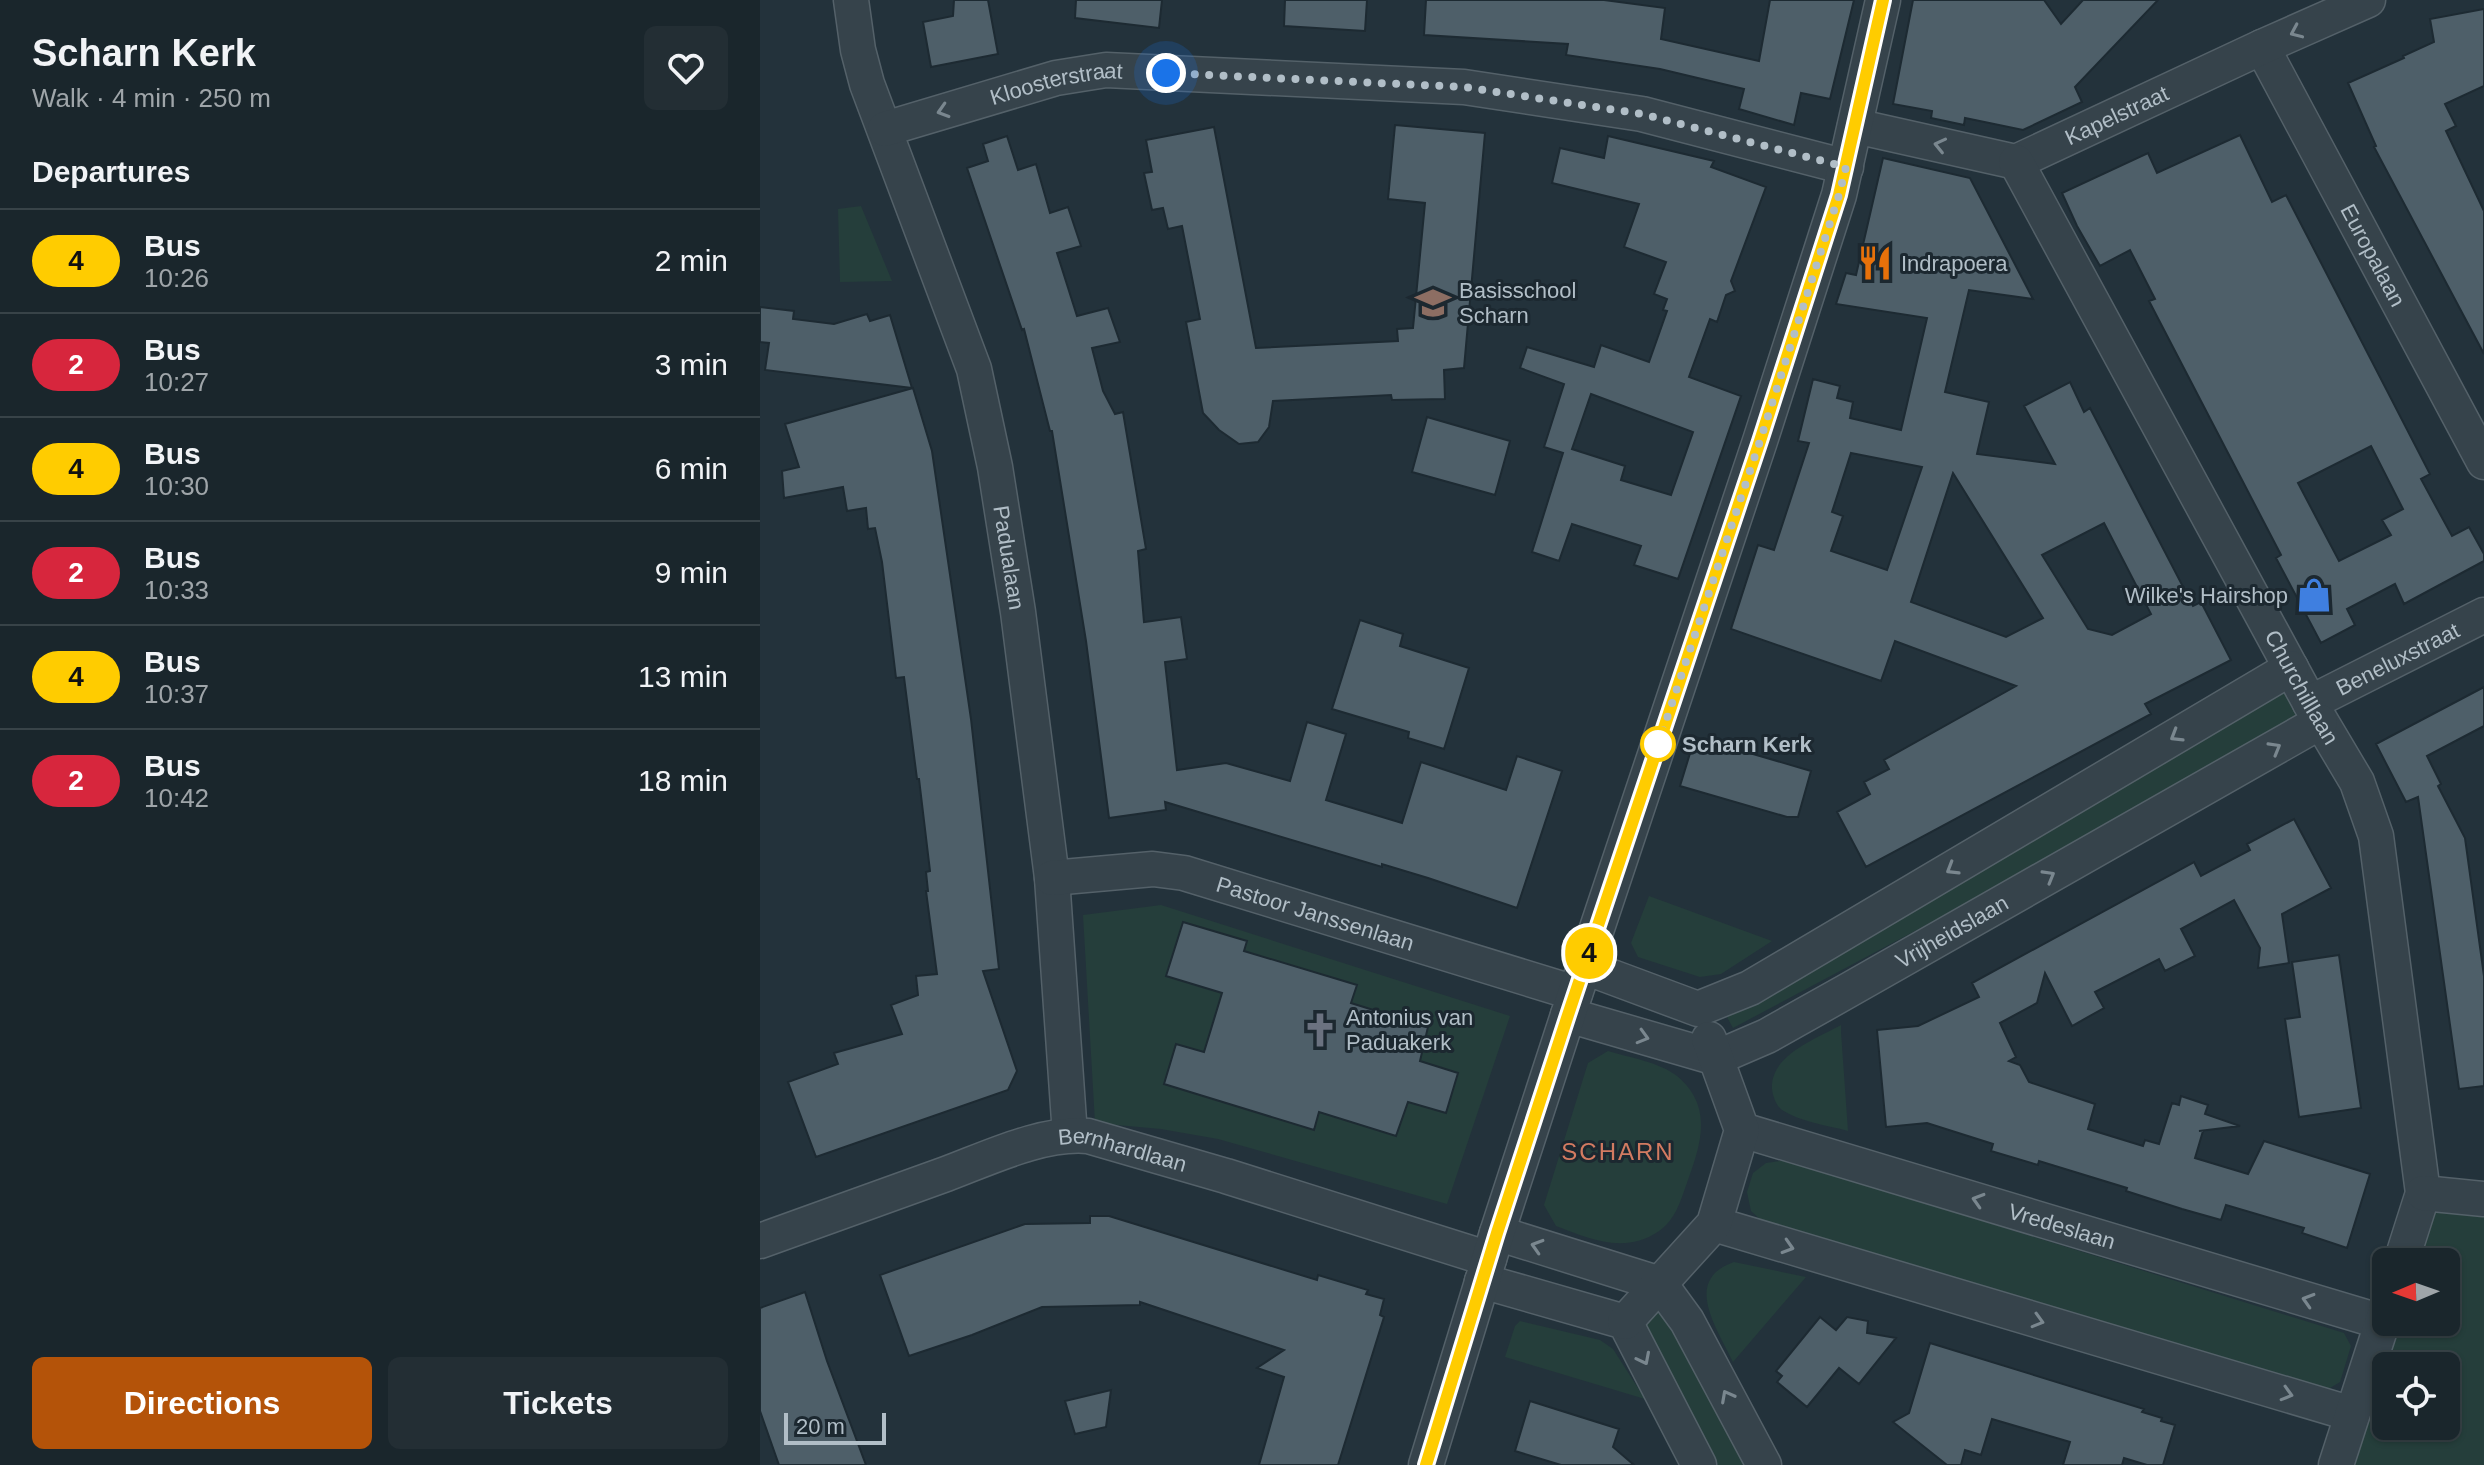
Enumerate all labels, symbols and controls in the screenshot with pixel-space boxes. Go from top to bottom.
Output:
one-way arrow [2290,22,2305,38]
button: heart [644,26,728,110]
text: Scharn Kerk [32,32,256,74]
your location [1146,53,1186,93]
street label: Kloosterstraat [987,58,1123,110]
street label: Kapelstraat [2061,81,2173,150]
text: Walk · 4 min · 250 m [32,83,271,113]
one-way arrow [936,102,950,118]
one-way arrow [1934,137,1947,154]
text: Departures [32,155,190,188]
street label: Europalaan [2335,200,2410,311]
text: Bus [144,229,201,262]
text: 2 min [655,244,728,277]
restaurant icon: Indrapoera [1856,244,1894,282]
text: 4 [68,245,84,276]
place label: Indrapoera [1901,251,2008,276]
text: 10:26 [144,263,209,293]
place label: Basisschool Scharn [1459,278,1576,328]
school or university icon: Basisschool Scharn [1414,284,1452,322]
text: Bus [144,333,201,366]
text: 3 min [655,348,728,381]
text: 2 [68,349,84,380]
text: 10:27 [144,367,209,397]
text: Bus [144,437,201,470]
text: 6 min [655,452,728,485]
text: 4 [68,453,84,484]
text: 10:30 [144,471,209,501]
street label: Padualaan [988,504,1029,612]
text: Bus [144,541,201,574]
text: 9 min [655,556,728,589]
text: 2 [68,557,84,588]
text: 10:33 [144,575,209,605]
shop icon: Wilke's Hairshop [2295,576,2333,614]
place label: Wilke's Hairshop [2125,583,2288,608]
street label: Beneluxstraat [2332,618,2463,701]
street label: Churchilllaan [2260,626,2344,749]
text: Bus [144,645,201,678]
text: 13 min [638,660,728,693]
text: 4 [68,661,84,692]
text: 10:37 [144,679,209,709]
one-way arrow [2170,726,2185,742]
marker: Scharn Kerk [1641,727,1675,761]
place label: Scharn Kerk [1682,732,1812,757]
one-way arrow [2266,742,2281,758]
text: Bus [144,749,201,782]
text: 18 min [638,764,728,797]
text: 2 [68,765,84,796]
text: 10:42 [144,783,209,813]
one-way arrow [1946,859,1961,875]
one-way arrow [2040,870,2055,886]
street label: Pastoor Janssenlaan [1213,872,1417,956]
street label: Vrijheidslaan [1891,890,2013,974]
line badge: 4 [1563,927,1615,979]
text: 4 [1581,937,1597,968]
place label: Antonius van Paduakerk [1346,1005,1473,1055]
church icon: Antonius van Paduakerk [1301,1011,1339,1049]
one-way arrow [1635,1027,1649,1044]
street label: Bernhardlaan [1057,1124,1189,1177]
district label: SCHARN [1561,1138,1675,1165]
one-way arrow [1972,1193,1986,1209]
street label: Vredeslaan [2005,1199,2118,1254]
one-way arrow [1781,1238,1795,1254]
one-way arrow [1531,1239,1545,1255]
north arrow [2372,1248,2460,1336]
map controls [2372,1248,2460,1440]
one-way arrow [2301,1293,2315,1309]
one-way arrow [2030,1312,2044,1328]
one-way arrow [1634,1351,1649,1366]
button: locate [2372,1352,2460,1440]
button: Directions [32,1357,372,1449]
button: Tickets [388,1357,728,1449]
one-way arrow [2280,1385,2293,1401]
one-way arrow [1722,1390,1737,1404]
scale bar [784,1409,886,1445]
text: 20 m [796,1414,845,1439]

